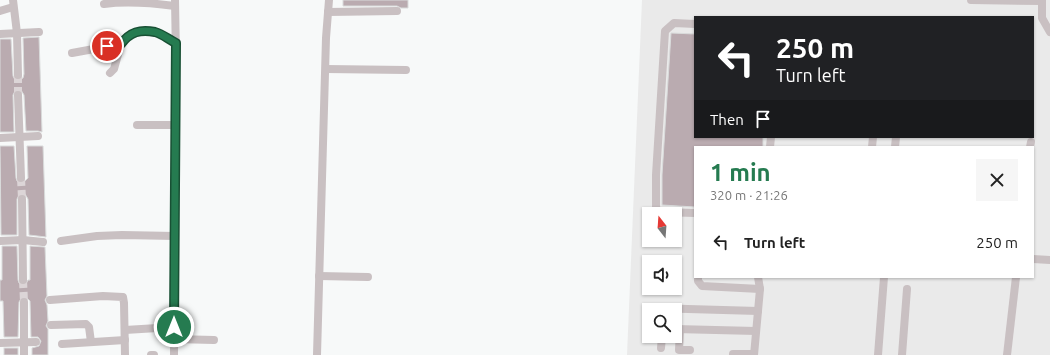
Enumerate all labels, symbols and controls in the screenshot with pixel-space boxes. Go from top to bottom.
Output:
pin [90,29,124,63]
icon: left [710,32,762,84]
text: 250 m [776,32,854,63]
icon: arrive [96,35,118,57]
text: Turn left [776,65,846,85]
icon: arrive [752,108,774,130]
text: Then [710,111,744,128]
text: 1 min [710,159,771,186]
button: close [976,159,1018,201]
text: 320 m · 21:26 [710,188,788,202]
north arrow [642,207,682,247]
map controls [642,207,682,343]
icon: left [710,231,732,253]
text: Turn left [744,234,805,251]
text: 250 m [976,234,1018,251]
button: sound [642,255,682,295]
button: search [642,303,682,343]
position arrow [153,306,195,348]

